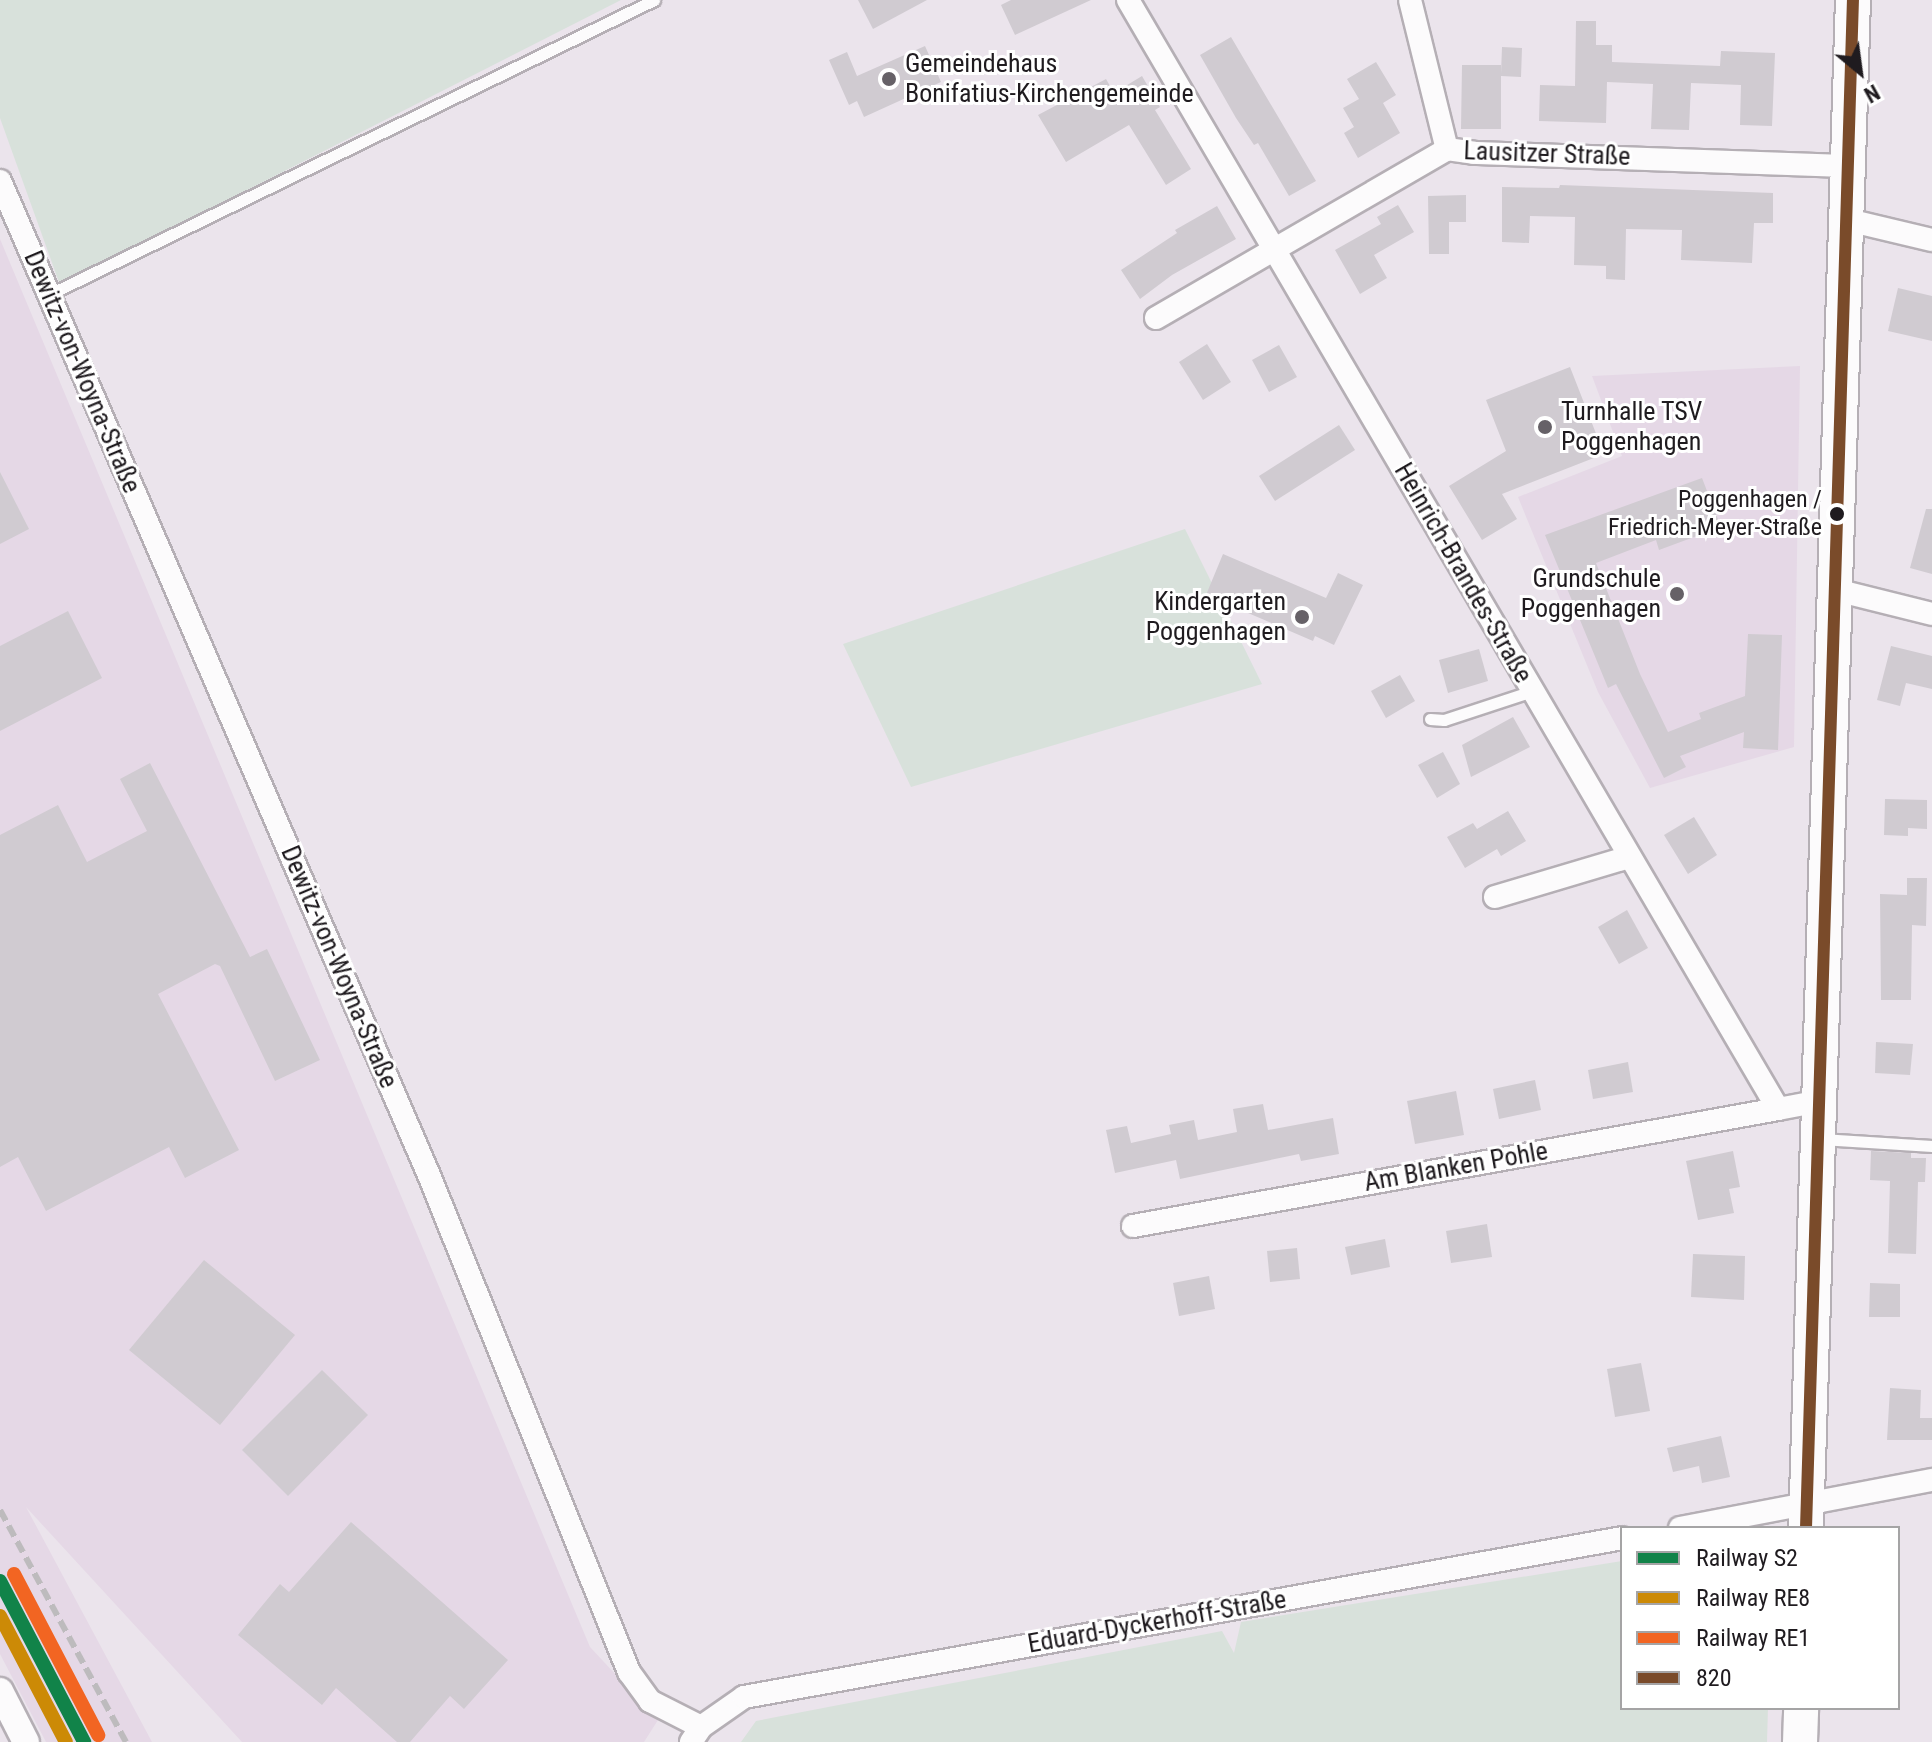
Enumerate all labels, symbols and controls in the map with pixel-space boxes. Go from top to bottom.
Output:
north arrow [1820,32,1900,112]
place label: Gemeindehaus Bonifatius-Kirchengemeinde [905,48,1194,110]
marker: Gemeindehaus Bonifatius-Kirchengemeinde [880,70,898,88]
text: N [1860,79,1884,108]
street label: Lausitzer Straße [1463,135,1631,173]
street label: Dewitz-von-Woyna-Straße [17,246,147,498]
place label: Turnhalle TSV Poggenhagen [1561,396,1703,458]
marker: Turnhalle TSV Poggenhagen [1536,418,1554,436]
street label: Heinrich-Brandes-Straße [1387,458,1539,688]
place label: Poggenhagen / Friedrich-Meyer-Straße [1608,486,1822,542]
marker: Poggenhagen / Friedrich-Meyer-Straße [1829,506,1845,522]
place label: Grundschule Poggenhagen [1521,563,1661,624]
marker: Grundschule Poggenhagen [1668,585,1686,603]
place label: Kindergarten Poggenhagen [1146,586,1286,648]
marker: Kindergarten Poggenhagen [1293,608,1311,626]
street label: Dewitz-von-Woyna-Straße [274,841,404,1093]
street label: Am Blanken Pohle [1362,1135,1550,1199]
legend [1620,1526,1900,1710]
text: Railway S2 [1696,1544,1798,1572]
street label: Eduard-Dyckerhoff-Straße [1025,1584,1289,1660]
text: Railway RE8 [1696,1584,1810,1612]
text: Railway RE1 [1696,1624,1810,1652]
text: 820 [1696,1664,1732,1692]

